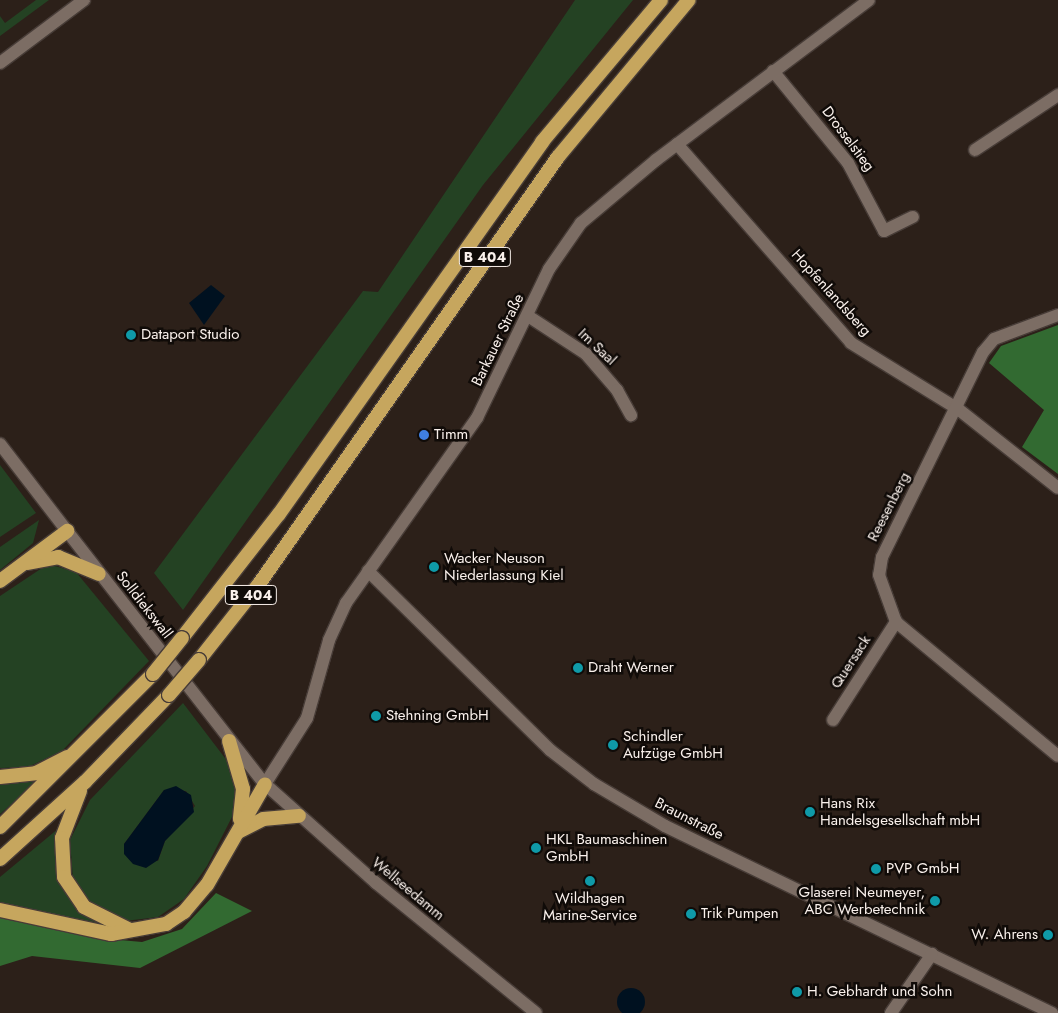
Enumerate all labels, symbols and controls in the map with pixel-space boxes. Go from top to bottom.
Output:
street label: Drosselstieg [818,103,878,175]
road number: B 404 [459,246,511,268]
street label: Hopfenlandsberg [787,246,875,340]
street label: Barkauer Straße [468,291,528,389]
street label: Im Saal [574,325,620,369]
place label: Dataport Studio [141,326,240,344]
marker: Dataport Studio [125,329,137,341]
place label: Timm [434,426,468,444]
marker: Timm [418,429,430,441]
street label: Reesenberg [864,469,914,545]
place label: Wacker Neuson Niederlassung Kiel [444,549,564,584]
marker: Wacker Neuson Niederlassung Kiel [428,561,440,573]
street label: Solldiekswall [112,568,176,642]
road number: B 404 [225,584,277,606]
street label: Quersack [827,632,875,692]
place label: Draht Werner [588,659,674,677]
marker: Draht Werner [572,662,584,674]
place label: Stehning GmbH [386,707,489,725]
marker: Stehning GmbH [370,710,382,722]
place label: Schindler Aufzüge GmbH [623,727,723,762]
marker: Schindler Aufzüge GmbH [607,739,619,751]
street label: Braunstraße [652,794,726,844]
place label: Hans Rix Handelsgesellschaft mbH [820,794,980,829]
marker: Hans Rix Handelsgesellschaft mbH [804,806,816,818]
place label: HKL Baumaschinen GmbH [546,830,667,865]
marker: HKL Baumaschinen GmbH [530,842,542,854]
street label: Wellseedamm [368,854,448,924]
place label: PVP GmbH [886,860,959,878]
marker: PVP GmbH [870,863,882,875]
marker: Wildhagen Marine-Service [584,875,596,887]
place label: Glaserei Neumeyer, ABC Werbetechnik [799,883,925,918]
place label: Wildhagen Marine-Service [543,889,637,924]
marker: Glaserei Neumeyer, ABC Werbetechnik [929,895,941,907]
place label: Trik Pumpen [701,905,779,923]
marker: Trik Pumpen [685,908,697,920]
place label: W. Ahrens [971,926,1038,944]
marker: W. Ahrens [1042,929,1054,941]
place label: H. Gebhardt und Sohn [807,983,952,1001]
marker: H. Gebhardt und Sohn [791,986,803,998]

